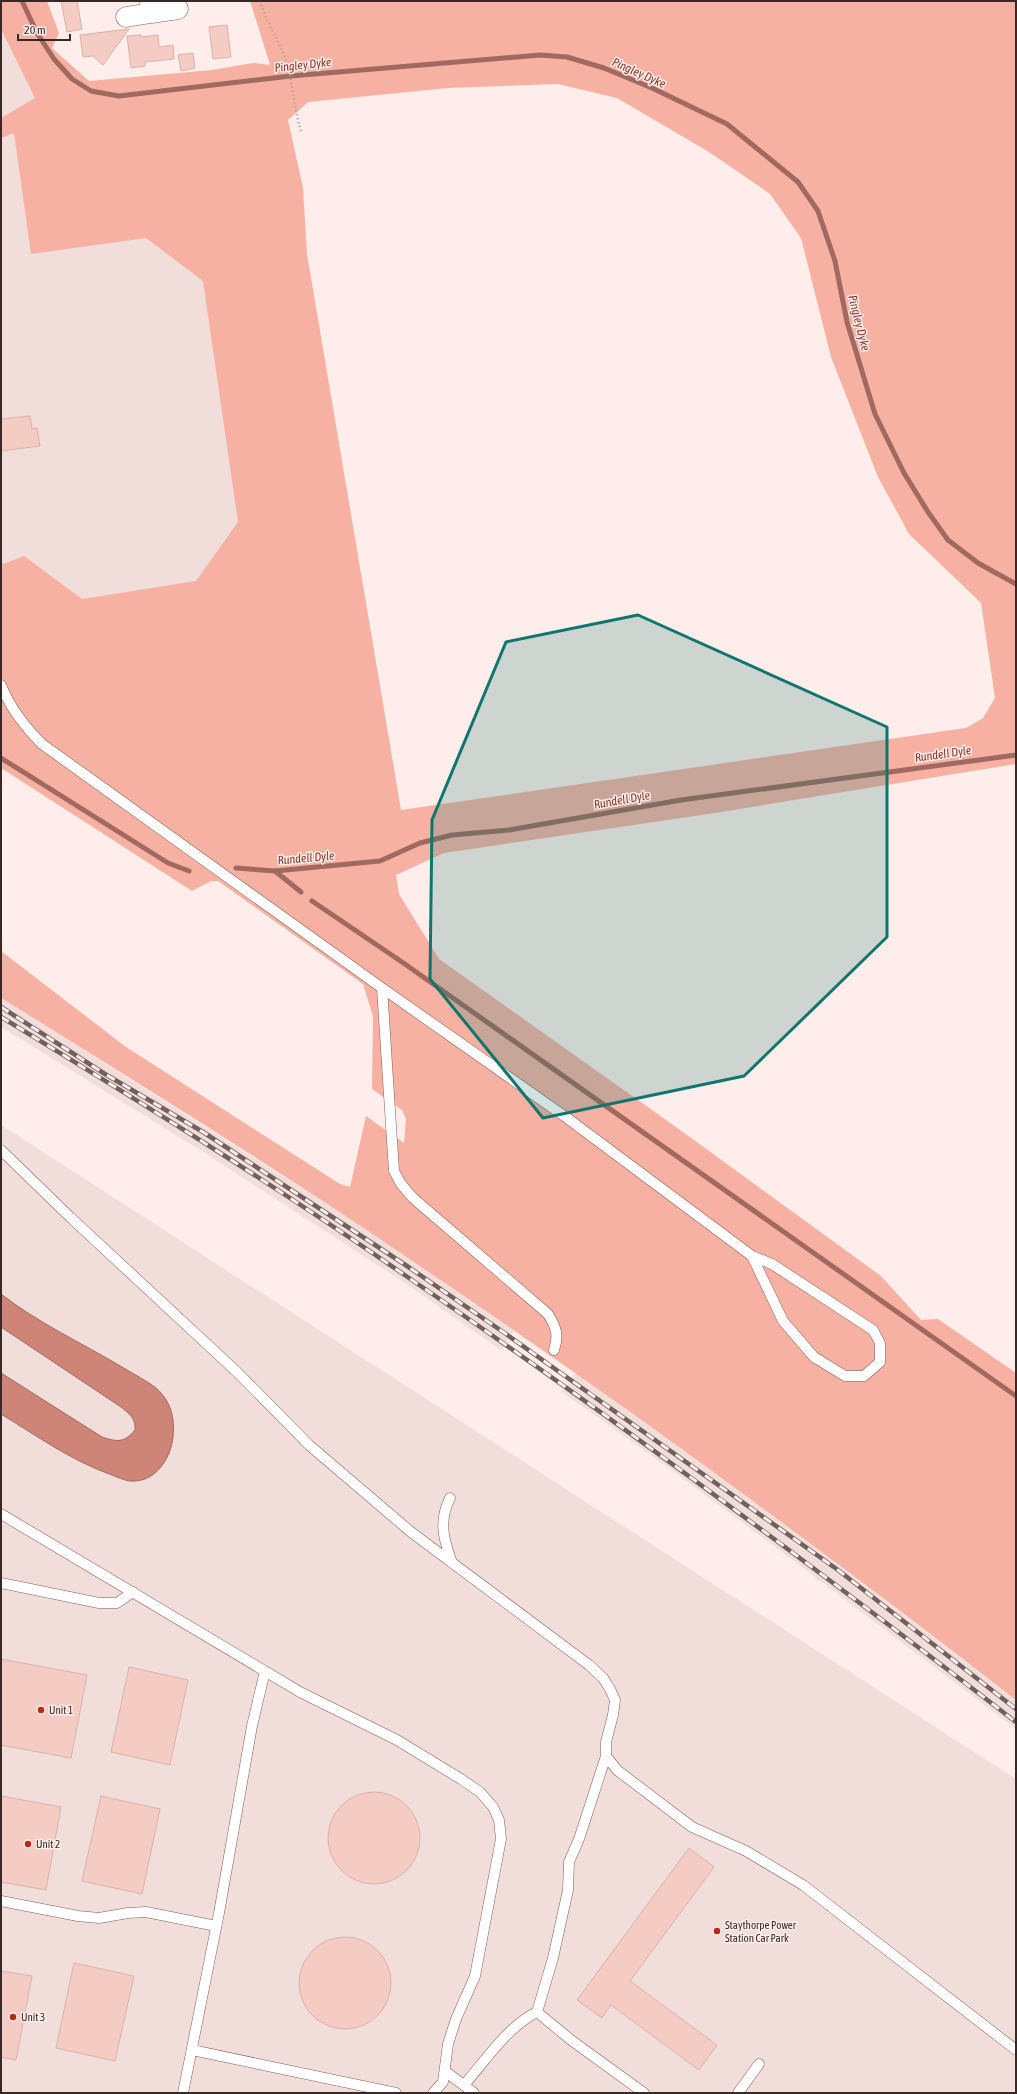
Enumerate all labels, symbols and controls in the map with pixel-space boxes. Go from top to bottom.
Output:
scale bar [18,16,70,42]
text: 20 m [24,23,46,37]
water label: Pingley Dyke [274,55,333,75]
water label: Pingley Dyke [610,55,668,91]
water label: Pingley Dyke [845,294,873,353]
water label: Rundell Dyle [914,743,973,765]
water label: Rundell Dyle [593,788,652,812]
water label: Rundell Dyle [277,849,335,867]
place label: Unit 1 [49,1704,73,1716]
marker: Unit 1 [36,1705,46,1715]
place label: Unit 2 [36,1838,60,1850]
marker: Unit 2 [23,1839,33,1849]
place label: Staythorpe Power Station Car Park [725,1919,797,1944]
marker: Staythorpe Power Station Car Park [712,1926,722,1936]
place label: Unit 3 [21,2011,45,2023]
marker: Unit 3 [8,2012,18,2022]

